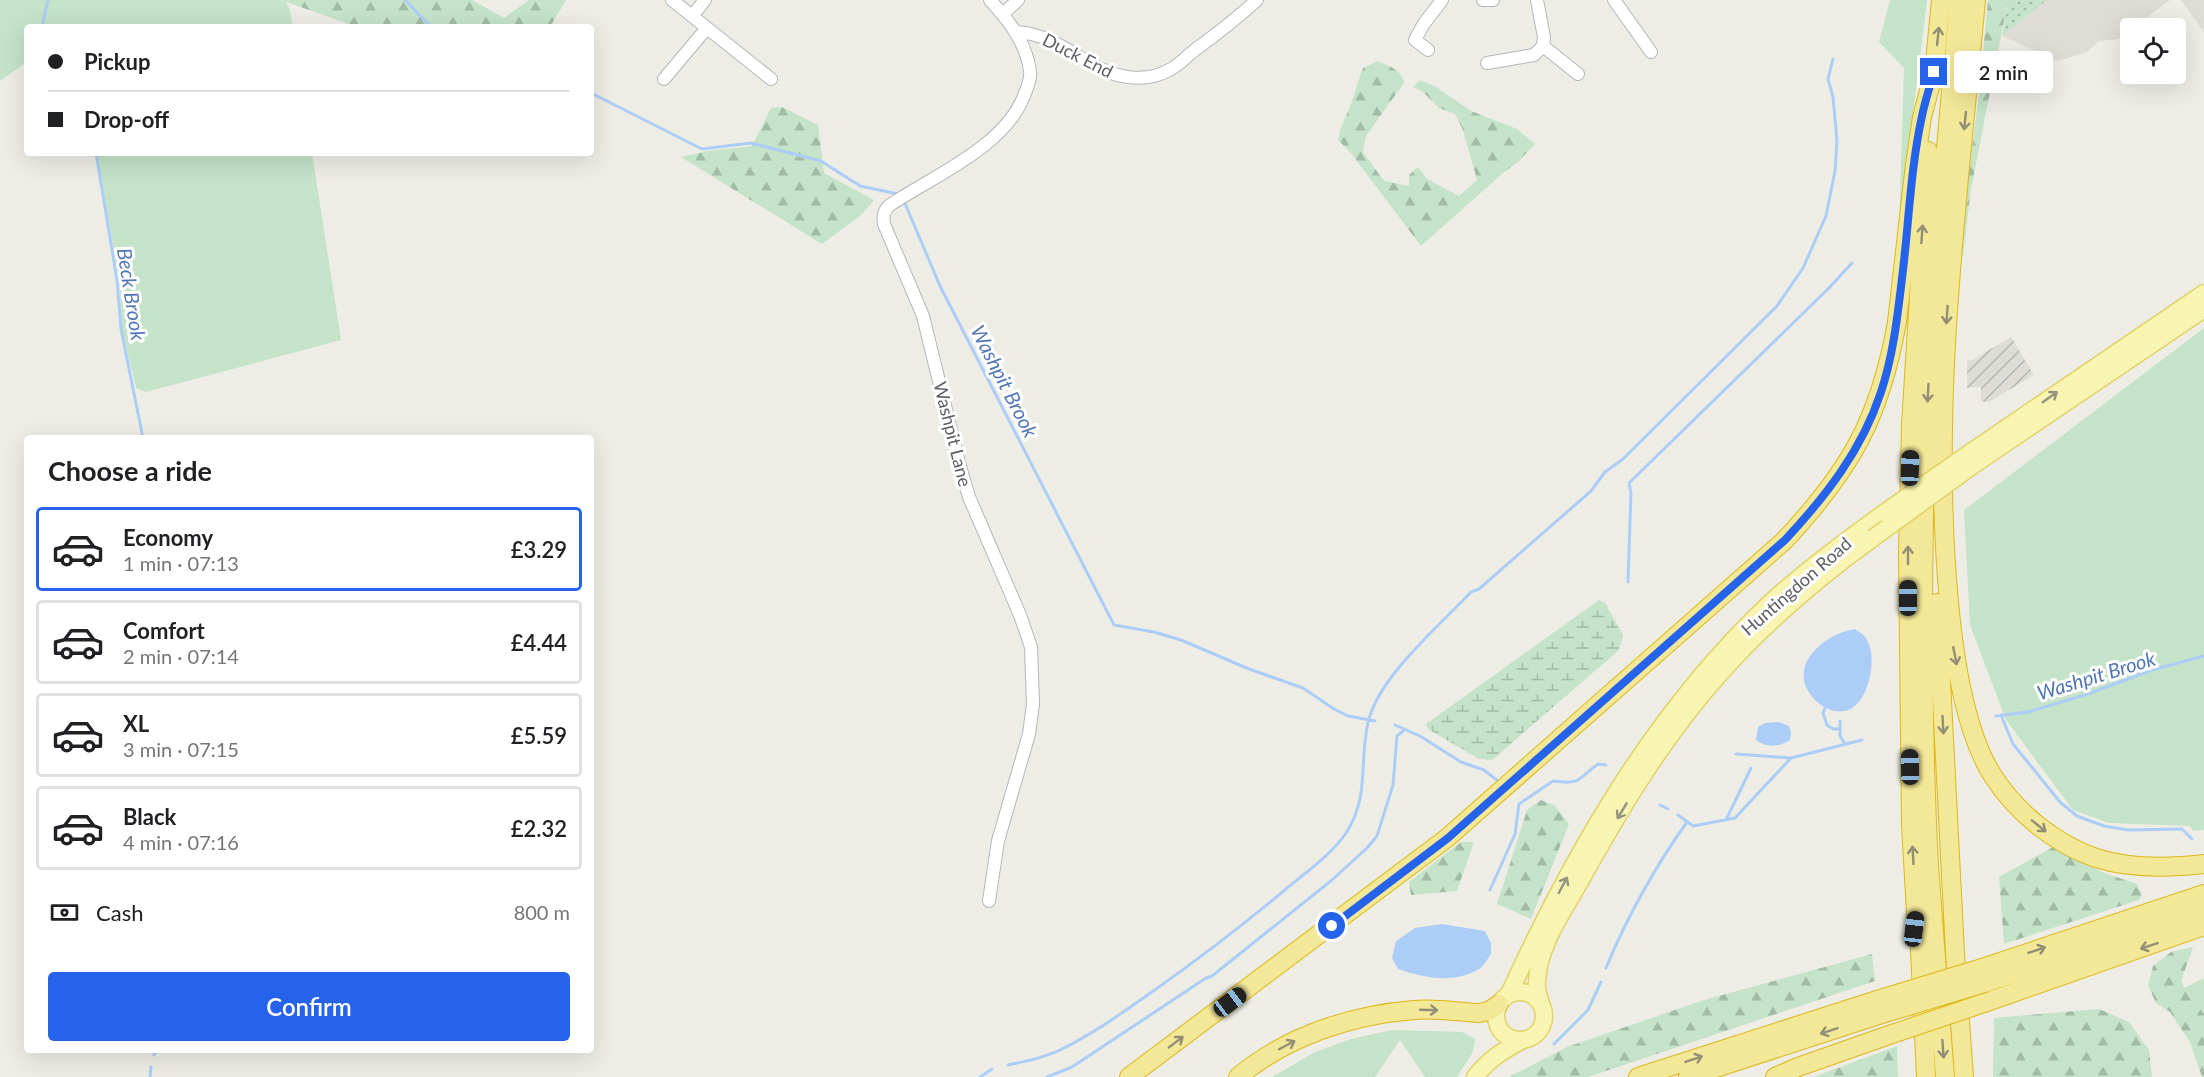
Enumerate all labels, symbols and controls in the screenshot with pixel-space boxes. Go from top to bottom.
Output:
map controls [2120,18,2186,84]
button: locate [2120,18,2186,84]
one-way arrow [1932,26,1943,46]
street label: Duck End [1039,28,1117,82]
text: Pickup [84,48,150,75]
callout: 2 min [1955,51,2054,93]
route end [1920,58,1947,85]
text: 2 min [1979,60,2028,84]
text: Drop-off [84,106,169,133]
one-way arrow [1959,111,1970,130]
one-way arrow [1917,225,1928,245]
water label: Beck Brook [113,246,151,342]
one-way arrow [1941,305,1952,325]
water label: Washpit Brook [967,321,1044,441]
street label: Washpit Lane [929,379,977,489]
one-way arrow [1923,383,1934,403]
one-way arrow [2042,391,2058,403]
car [1900,450,1920,486]
text: Choose a ride [48,454,212,487]
icon: car [51,522,105,576]
text: Economy [123,524,213,551]
street label: Huntingdon Road [1736,532,1856,640]
text: £3.29 [511,536,567,563]
one-way arrow [1902,545,1914,565]
text: 1 min · 07:13 [123,551,239,575]
car [1899,580,1917,616]
icon: car [51,615,105,669]
text: Comfort [123,617,205,644]
text: £4.44 [511,629,567,656]
text: 2 min · 07:14 [123,644,239,668]
water label: Washpit Brook [2034,645,2159,704]
one-way arrow [1950,646,1961,666]
icon: car [51,708,105,762]
text: XL [123,710,149,737]
one-way arrow [1938,715,1949,735]
text: £5.59 [511,722,567,749]
text: 3 min · 07:15 [123,737,239,761]
car [1901,749,1919,785]
icon: car [51,801,105,855]
one-way arrow [1616,802,1628,819]
text: Black [123,803,176,830]
text: £2.32 [511,815,567,842]
one-way arrow [2031,820,2047,833]
text: 4 min · 07:16 [123,830,239,854]
one-way arrow [1907,845,1918,865]
one-way arrow [1558,877,1569,895]
icon: cash [48,896,81,929]
text: Cash [96,899,143,926]
text: 800 m [514,900,570,924]
car [1903,910,1925,948]
route start [1318,912,1345,939]
one-way arrow [2140,941,2159,952]
one-way arrow [2027,943,2046,954]
button: Confirm [48,972,570,1041]
car [1210,984,1250,1020]
one-way arrow [1418,1005,1438,1016]
one-way arrow [1820,1026,1839,1037]
one-way arrow [1167,1036,1183,1048]
one-way arrow [1278,1039,1296,1050]
one-way arrow [1938,1039,1949,1059]
one-way arrow [1684,1052,1703,1063]

